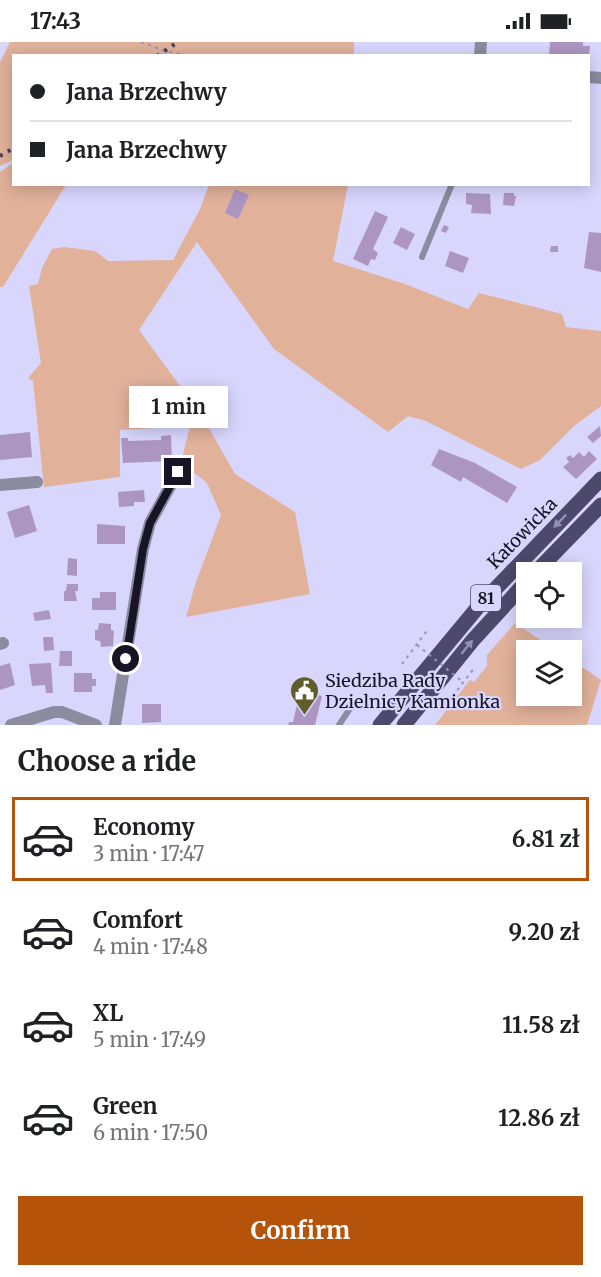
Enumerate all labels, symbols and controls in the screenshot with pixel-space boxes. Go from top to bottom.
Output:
text: 17:43 [30,7,81,35]
text: Jana Brzechwy [66,78,227,106]
text: Jana Brzechwy [66,136,227,164]
callout: 1 min [128,385,228,427]
text: 1 min [151,394,206,419]
route end [164,458,191,485]
street label: Katowicka [482,492,562,574]
one-way arrow [553,513,567,527]
map controls [516,562,582,706]
button: locate [516,562,582,628]
road number: 81 [471,585,501,611]
one-way arrow [461,639,474,655]
button: layers [516,640,582,706]
route start [112,645,139,672]
place label: Siedziba Rady Dzielnicy Kamionka [325,669,500,713]
public building icon: Siedziba Rady Dzielnicy Kamionka [288,674,320,716]
text: Choose a ride [18,744,196,778]
icon: car [21,812,75,866]
text: Economy [93,813,194,841]
text: 6.81 zł [512,825,580,853]
text: 3 min · 17:47 [93,841,204,866]
icon: car [21,905,75,959]
text: Comfort [93,906,183,934]
text: 9.20 zł [508,918,580,946]
text: 4 min · 17:48 [93,934,208,959]
icon: car [21,998,75,1052]
text: XL [93,999,123,1027]
text: 11.58 zł [502,1011,580,1039]
text: 5 min · 17:49 [93,1027,206,1052]
icon: car [21,1091,75,1145]
text: Green [93,1092,157,1120]
text: 12.86 zł [498,1104,580,1132]
text: 6 min · 17:50 [93,1120,208,1145]
button: Confirm [18,1196,583,1265]

